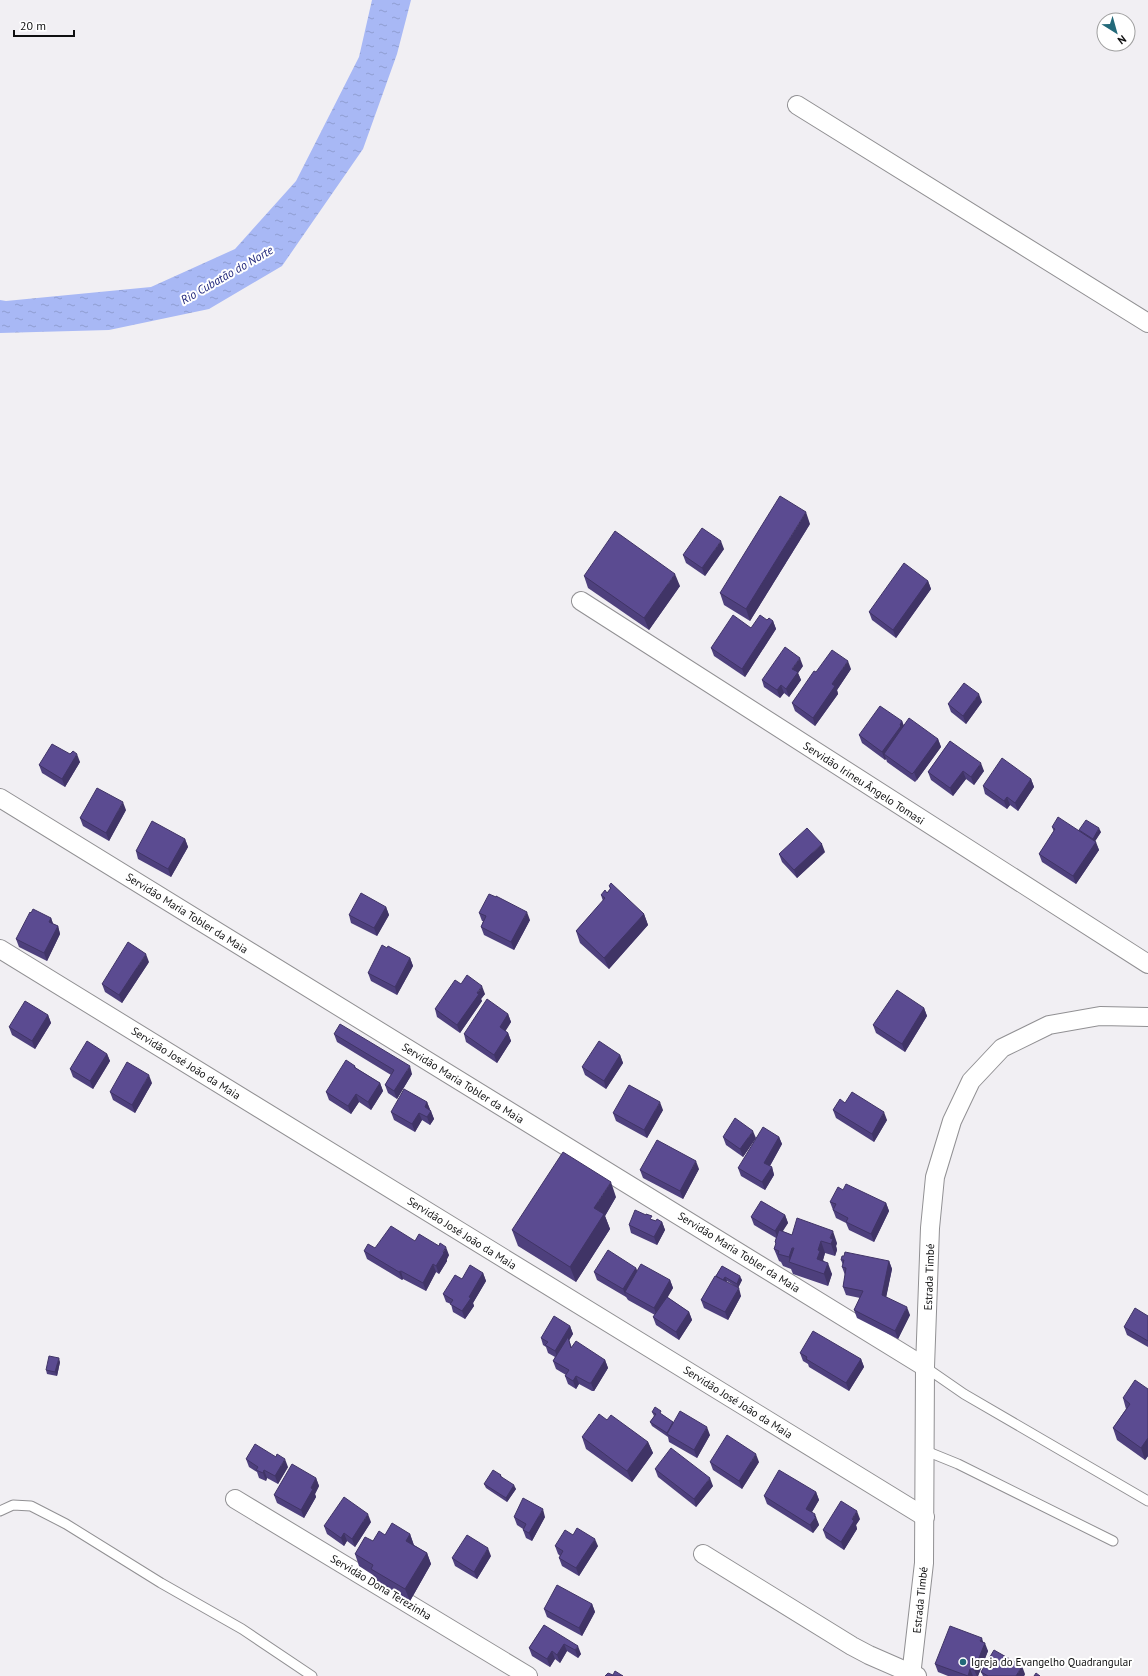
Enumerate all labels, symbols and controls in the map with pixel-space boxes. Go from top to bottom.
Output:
scale bar [14,12,74,38]
north arrow [1096,12,1136,52]
text: 20 m [20,18,46,33]
text: N [1115,32,1129,48]
water label: Rio Cubatão do Norte [178,242,276,307]
street label: Servidão Irineu Ângelo Tomasi [801,738,927,828]
street label: Servidão Maria Tobler da Maia [123,870,251,956]
street label: Servidão José João da Maia [129,1024,243,1102]
street label: Servidão Maria Tobler da Maia [399,1040,527,1126]
street label: Servidão José João da Maia [405,1194,519,1272]
street label: Servidão Maria Tobler da Maia [675,1209,803,1295]
street label: Estrada Timbé [921,1243,937,1311]
street label: Servidão José João da Maia [681,1363,795,1441]
street label: Servidão Dona Terezinha [328,1551,434,1623]
street label: Estrada Timbé [910,1566,931,1634]
place label: Igreja do Evangelho Quadrangular [971,1655,1132,1669]
marker: Igreja do Evangelho Quadrangular [958,1657,968,1667]

